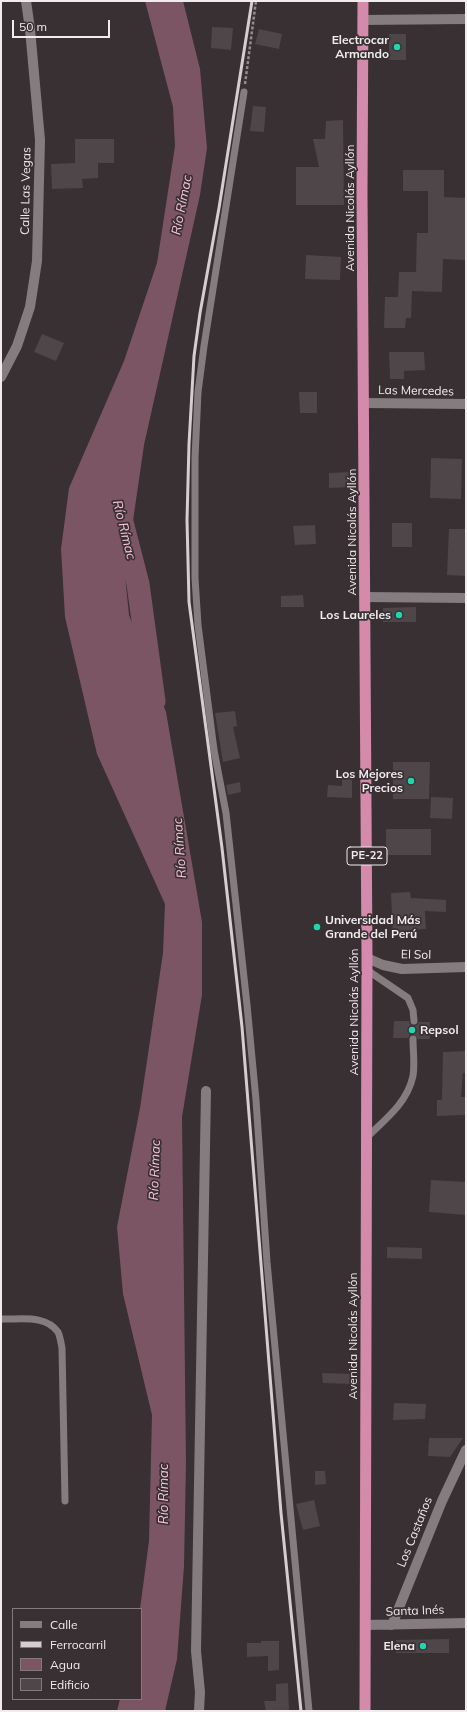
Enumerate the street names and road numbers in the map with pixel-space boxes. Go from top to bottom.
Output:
street label: Avenida Nicolás Ayllón [343,145,357,271]
street label: Calle Las Vegas [18,147,34,235]
street label: Las Mercedes [378,383,454,399]
street label: Avenida Nicolás Ayllón [345,469,359,595]
road number: PE-22 [347,847,387,865]
street label: El Sol [401,948,431,962]
street label: Avenida Nicolás Ayllón [347,949,361,1075]
street label: Avenida Nicolás Ayllón [346,1273,360,1399]
street label: Los Castaños [394,1495,436,1569]
street label: Santa Inés [385,1603,445,1619]

